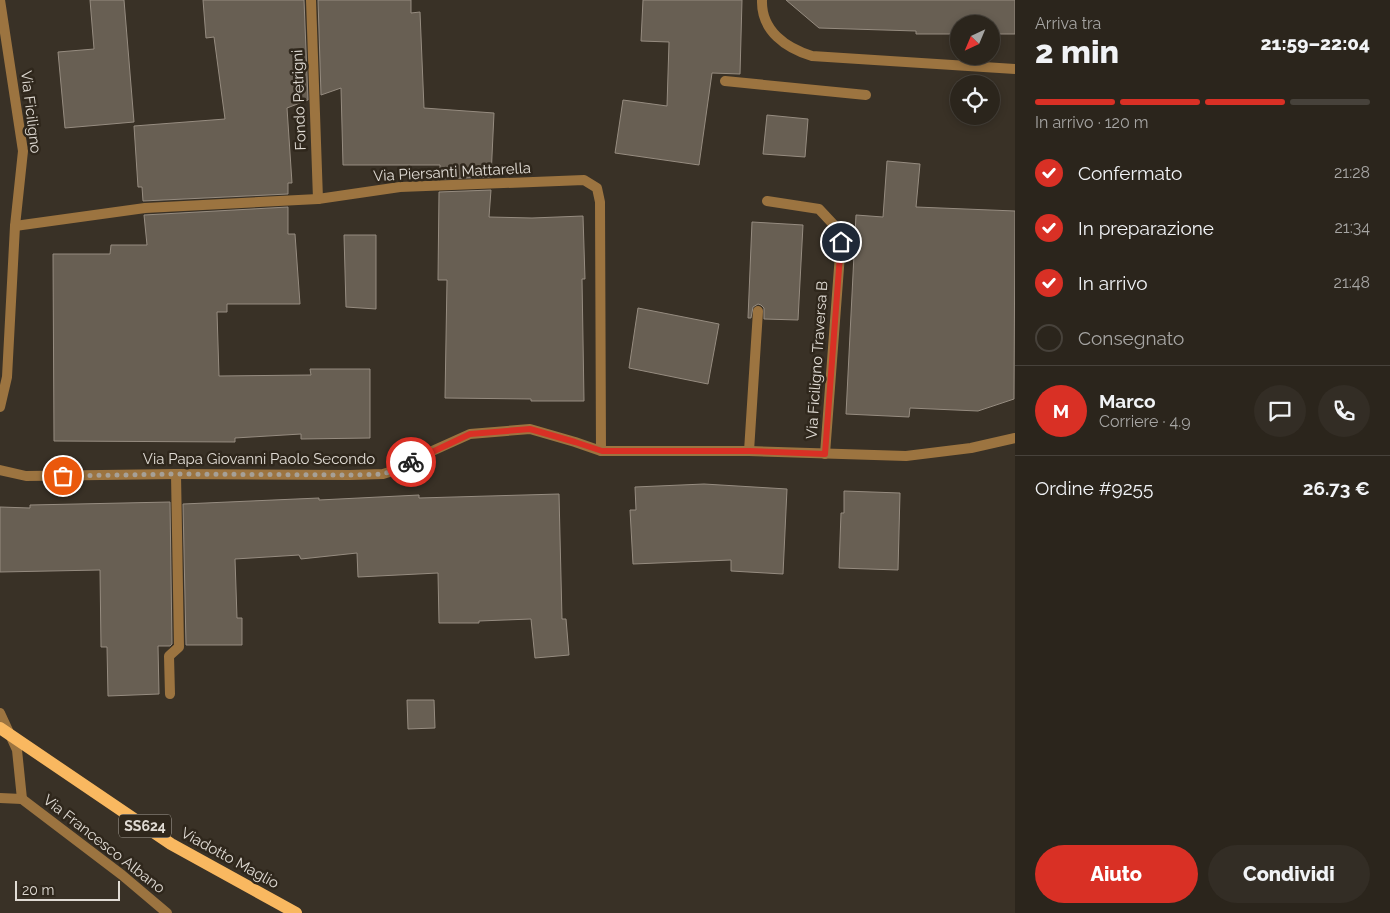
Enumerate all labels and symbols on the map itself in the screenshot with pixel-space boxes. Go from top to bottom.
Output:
north arrow [950,15,1000,65]
street label: Fondo Petrigni [288,49,310,151]
street label: Via Ficiligno [17,70,45,155]
street label: Via Piersanti Mattarella [373,159,531,185]
pin [820,221,862,263]
street label: Via Ficiligno Traversa B [802,280,832,440]
courier [386,437,436,487]
street label: Via Papa Giovanni Paolo Secondo [143,450,375,468]
pin [42,455,84,497]
street label: Via Francesco Albano [39,791,169,897]
road number: SS624 [119,814,171,838]
street label: Viadotto Maglio [178,824,282,892]
scale bar [15,878,120,901]

